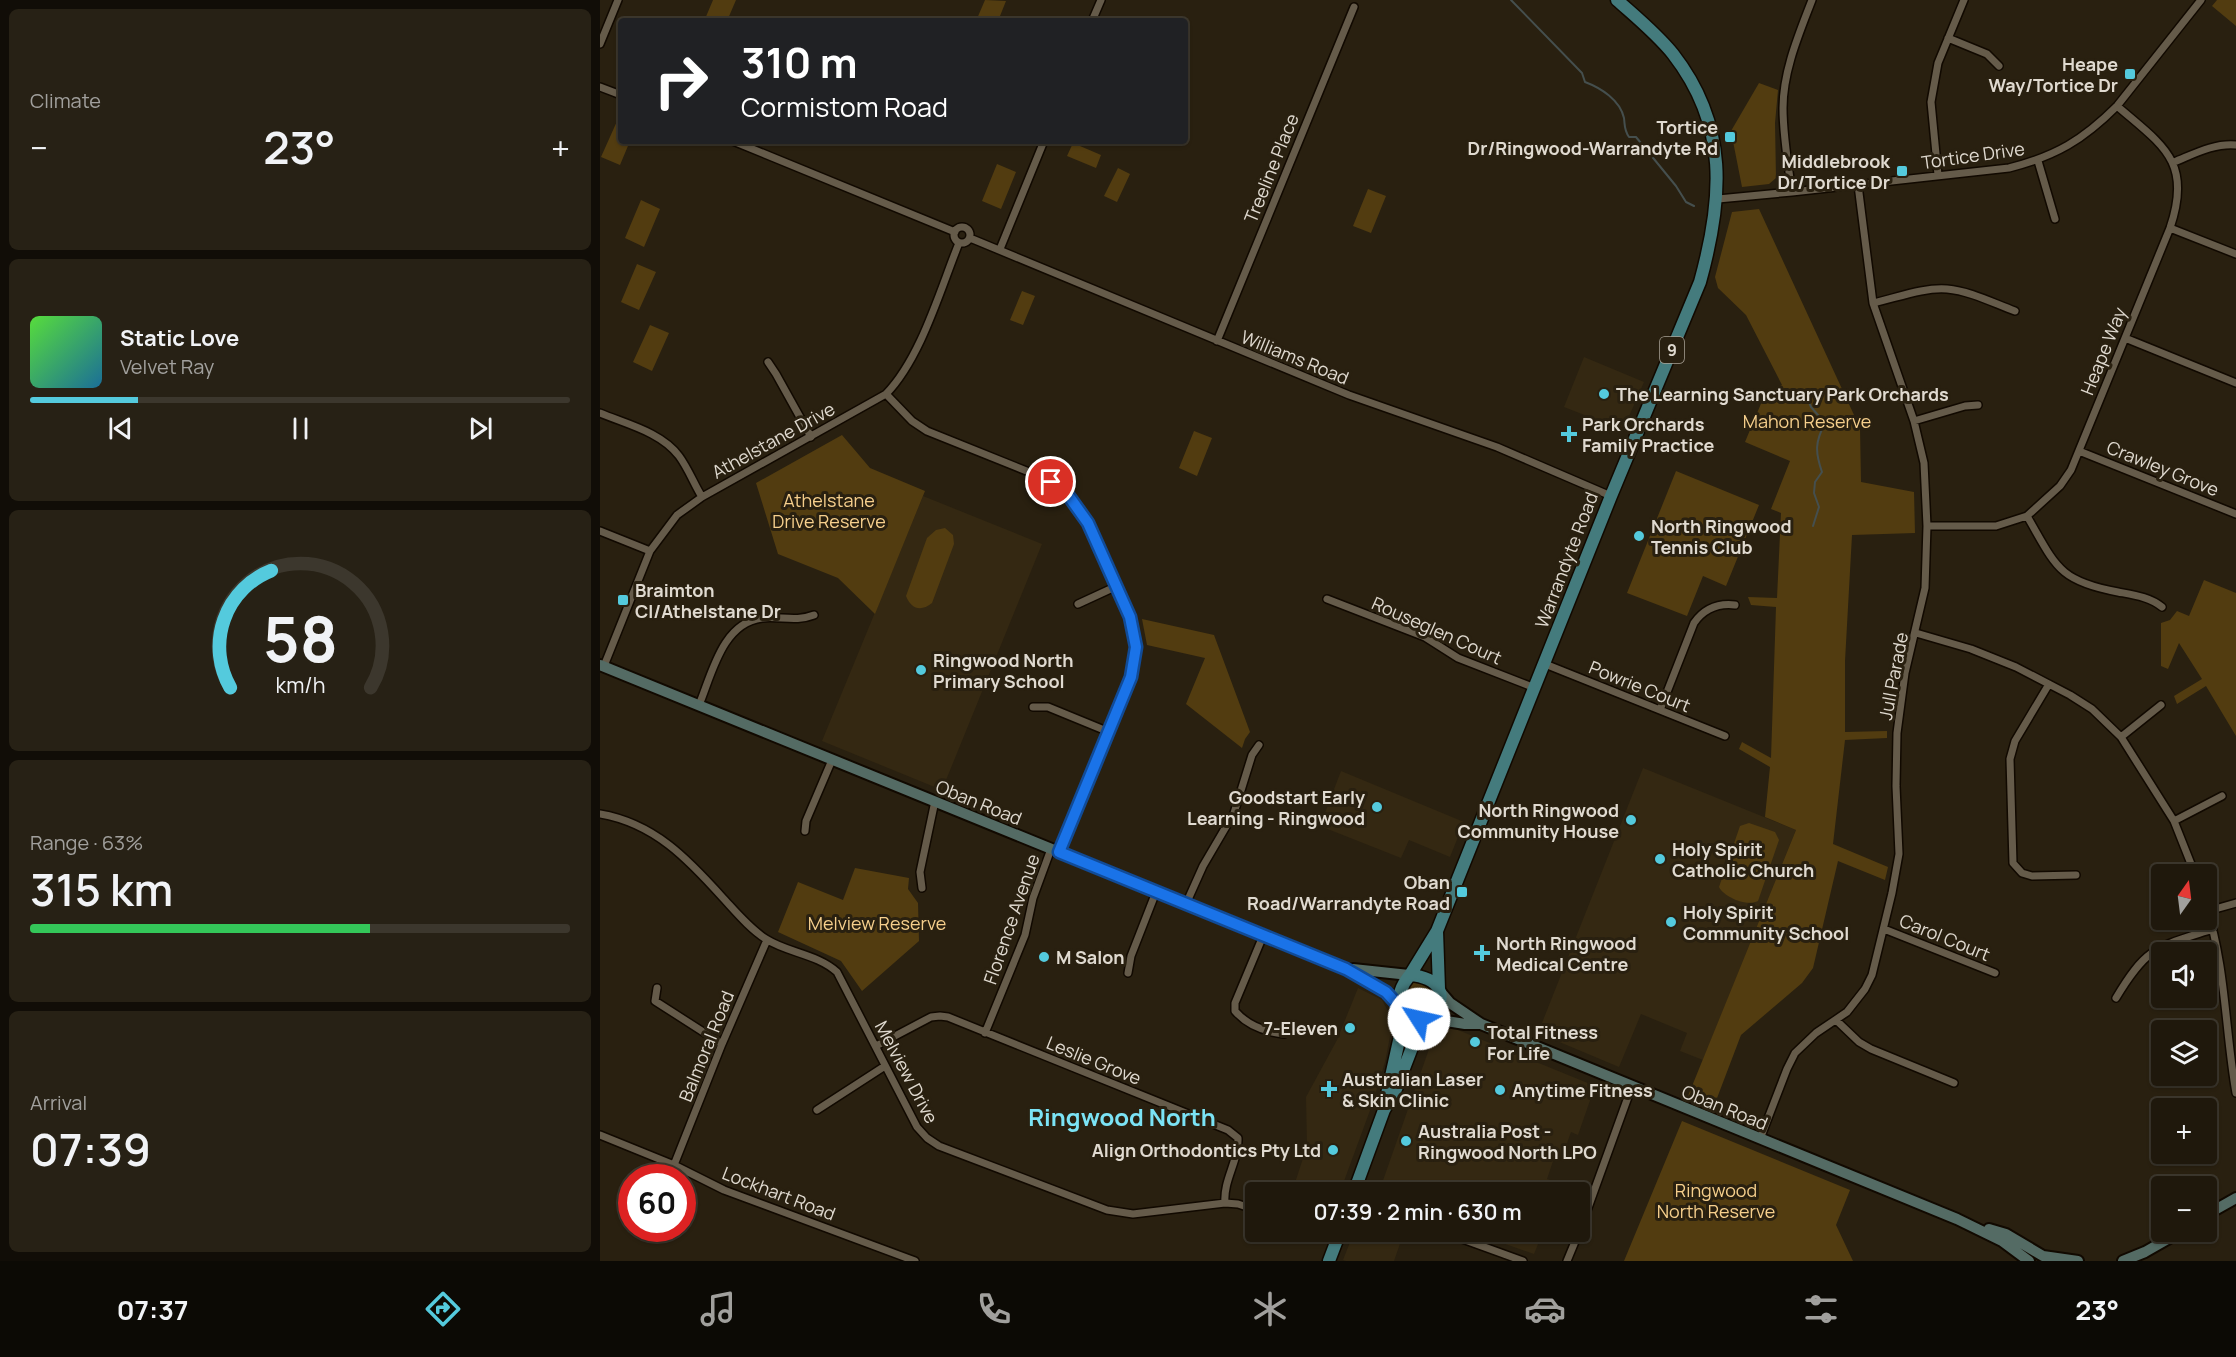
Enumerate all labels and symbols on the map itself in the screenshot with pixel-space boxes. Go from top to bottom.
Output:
place label: Heape Way/Tortice Dr [1989,52,2118,97]
marker: Heape Way/Tortice Dr [2123,67,2137,81]
street label: Treeline Place [1238,110,1304,226]
place label: Tortice Dr/Ringwood-Warrandyte Rd [1468,115,1718,160]
marker: Tortice Dr/Ringwood-Warrandyte Rd [1723,130,1737,144]
street label: Tortice Drive [1920,136,2026,174]
place label: Middlebrook Dr/Tortice Dr [1777,149,1891,194]
marker: Middlebrook Dr/Tortice Dr [1895,164,1909,178]
street label: Heape Way [2075,303,2132,398]
street label: Williams Road [1238,324,1352,390]
road number: 9 [1660,337,1684,363]
place label: The Learning Sanctuary Park Orchards [1616,382,1949,406]
marker: The Learning Sanctuary Park Orchards [1597,387,1611,401]
street label: Athelstane Drive [707,396,839,484]
park label: Mahon Reserve [1743,409,1871,433]
place label: Park Orchards Family Practice [1582,412,1714,457]
marker: Park Orchards Family Practice [1560,425,1578,443]
street label: Crawley Grove [2103,435,2223,501]
pin [1025,456,1076,507]
park label: Athelstane Drive Reserve [772,488,886,533]
street label: Warrandyte Road [1529,489,1603,631]
place label: North Ringwood Tennis Club [1651,514,1792,559]
marker: North Ringwood Tennis Club [1632,529,1646,543]
place label: Braimton Cl/Athelstane Dr [635,578,781,623]
street label: Rouseglen Court [1368,591,1506,669]
marker: Braimton Cl/Athelstane Dr [616,593,630,607]
street label: Jull Parade [1873,630,1913,722]
place label: Ringwood North Primary School [933,648,1074,693]
street label: Powrie Court [1586,655,1694,717]
marker: Ringwood North Primary School [914,663,928,677]
street label: Oban Road [932,774,1026,830]
place label: Goodstart Early Learning - Ringwood [1187,785,1365,830]
place label: North Ringwood Community House [1458,798,1619,843]
marker: Goodstart Early Learning - Ringwood [1370,800,1384,814]
marker: North Ringwood Community House [1624,813,1638,827]
place label: Holy Spirit Catholic Church [1672,837,1814,882]
street label: Florence Avenue [977,851,1045,987]
marker: Holy Spirit Catholic Church [1653,852,1667,866]
north arrow [2151,864,2217,930]
place label: Oban Road/Warrandyte Road [1247,870,1450,915]
marker: Oban Road/Warrandyte Road [1455,885,1469,899]
place label: Holy Spirit Community School [1683,900,1849,945]
street label: Carol Court [1896,908,1994,966]
park label: Melview Reserve [808,911,946,935]
marker: Holy Spirit Community School [1664,915,1678,929]
place label: North Ringwood Medical Centre [1496,931,1637,976]
marker: North Ringwood Medical Centre [1473,944,1491,962]
place label: M Salon [1056,945,1125,969]
marker: M Salon [1037,950,1051,964]
street label: Balmoral Road [673,987,739,1105]
position arrow [1387,987,1451,1051]
place label: 7-Eleven [1263,1016,1338,1040]
street label: Melview Drive [870,1017,944,1127]
place label: Total Fitness For Life [1487,1020,1598,1065]
marker: 7-Eleven [1343,1021,1357,1035]
street label: Leslie Grove [1043,1030,1145,1090]
marker: Total Fitness For Life [1468,1035,1482,1049]
place label: Australian Laser & Skin Clinic [1342,1067,1483,1112]
place label: Anytime Fitness [1512,1078,1653,1102]
street label: Oban Road [1678,1079,1772,1135]
marker: Australian Laser & Skin Clinic [1320,1080,1338,1098]
marker: Anytime Fitness [1493,1083,1507,1097]
district label: Ringwood North [1028,1100,1216,1133]
place label: Australia Post - Ringwood North LPO [1418,1119,1597,1164]
marker: Australia Post - Ringwood North LPO [1399,1134,1413,1148]
place label: Align Orthodontics Pty Ltd [1092,1138,1321,1162]
marker: Align Orthodontics Pty Ltd [1326,1143,1340,1157]
street label: Lockhart Road [719,1160,839,1226]
speed limit sign: 60 [618,1164,696,1242]
park label: Ringwood North Reserve [1657,1178,1775,1223]

